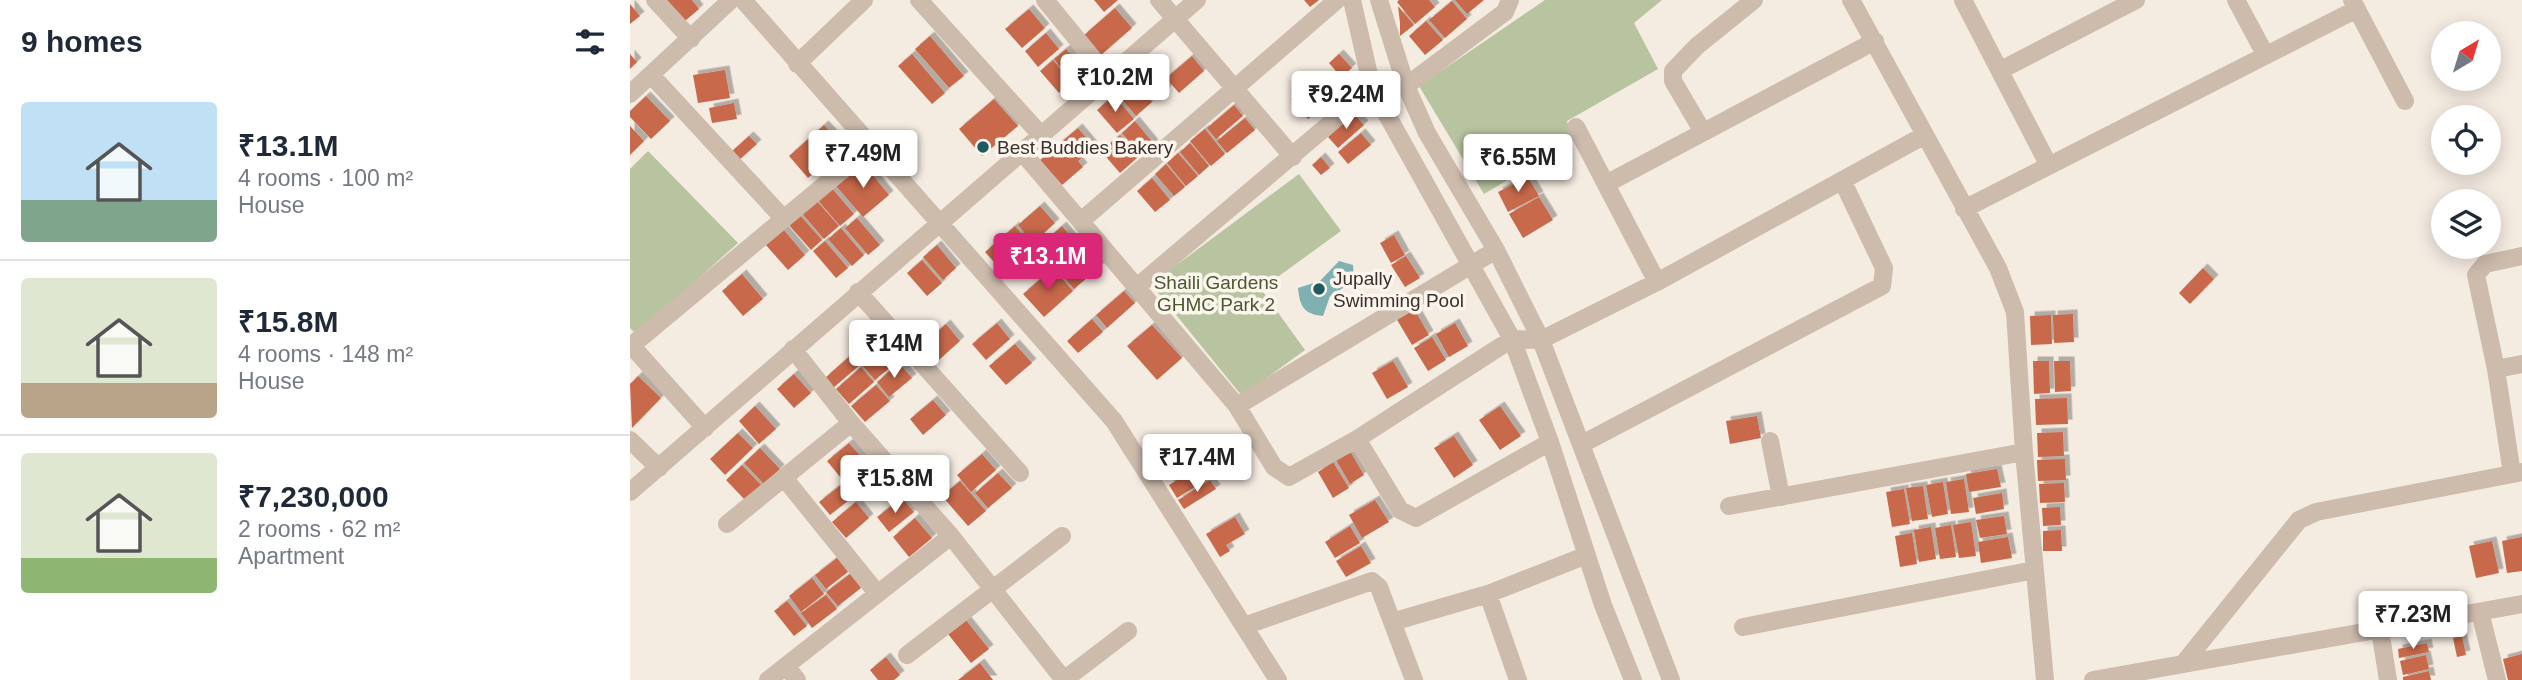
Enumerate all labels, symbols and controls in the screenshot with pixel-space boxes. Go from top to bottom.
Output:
north arrow [2431,21,2501,91]
map controls [2431,21,2501,259]
icon: filters [571,23,609,61]
text: 9 homes [21,25,143,58]
pin: ₹10.2M [1058,54,1172,114]
text: ₹10.2M [1076,64,1154,90]
pin: ₹9.24M [1289,72,1403,131]
text: ₹9.24M [1307,81,1385,107]
button: locate [2431,105,2501,175]
text: ₹13.1M [238,129,339,162]
icon: home [77,130,161,214]
pin: ₹7.49M [806,130,920,190]
pin: ₹6.55M [1461,134,1575,194]
place label: Best Buddies Bakery [997,137,1174,158]
marker: Best Buddies Bakery [975,139,991,155]
text: ₹7.49M [824,140,902,166]
text: ₹6.55M [1479,144,1557,170]
text: 4 rooms · 100 m² [238,165,413,191]
button: layers [2431,189,2501,259]
text: House [238,192,304,218]
pin: ₹13.1M [991,233,1105,293]
text: ₹13.1M [1009,243,1087,269]
place label: Jupally Swimming Pool [1333,268,1464,311]
park label: Shaili Gardens GHMC Park 2 [1154,272,1278,315]
marker: Jupally Swimming Pool [1311,281,1327,297]
text: ₹15.8M [238,305,339,338]
icon: home [77,306,161,390]
pin: ₹14M [853,320,935,380]
text: ₹14M [865,330,923,356]
text: 4 rooms · 148 m² [238,341,413,367]
text: House [238,368,304,394]
pin: ₹17.4M [1140,434,1254,494]
text: ₹17.4M [1158,444,1236,470]
pin: ₹15.8M [838,456,952,515]
text: ₹15.8M [856,465,934,491]
text: ₹7,230,000 [238,480,389,513]
icon: home [77,481,161,565]
text: 2 rooms · 62 m² [238,516,400,542]
text: Apartment [238,543,344,569]
pin: ₹7.23M [2356,592,2470,651]
text: ₹7.23M [2374,601,2452,627]

